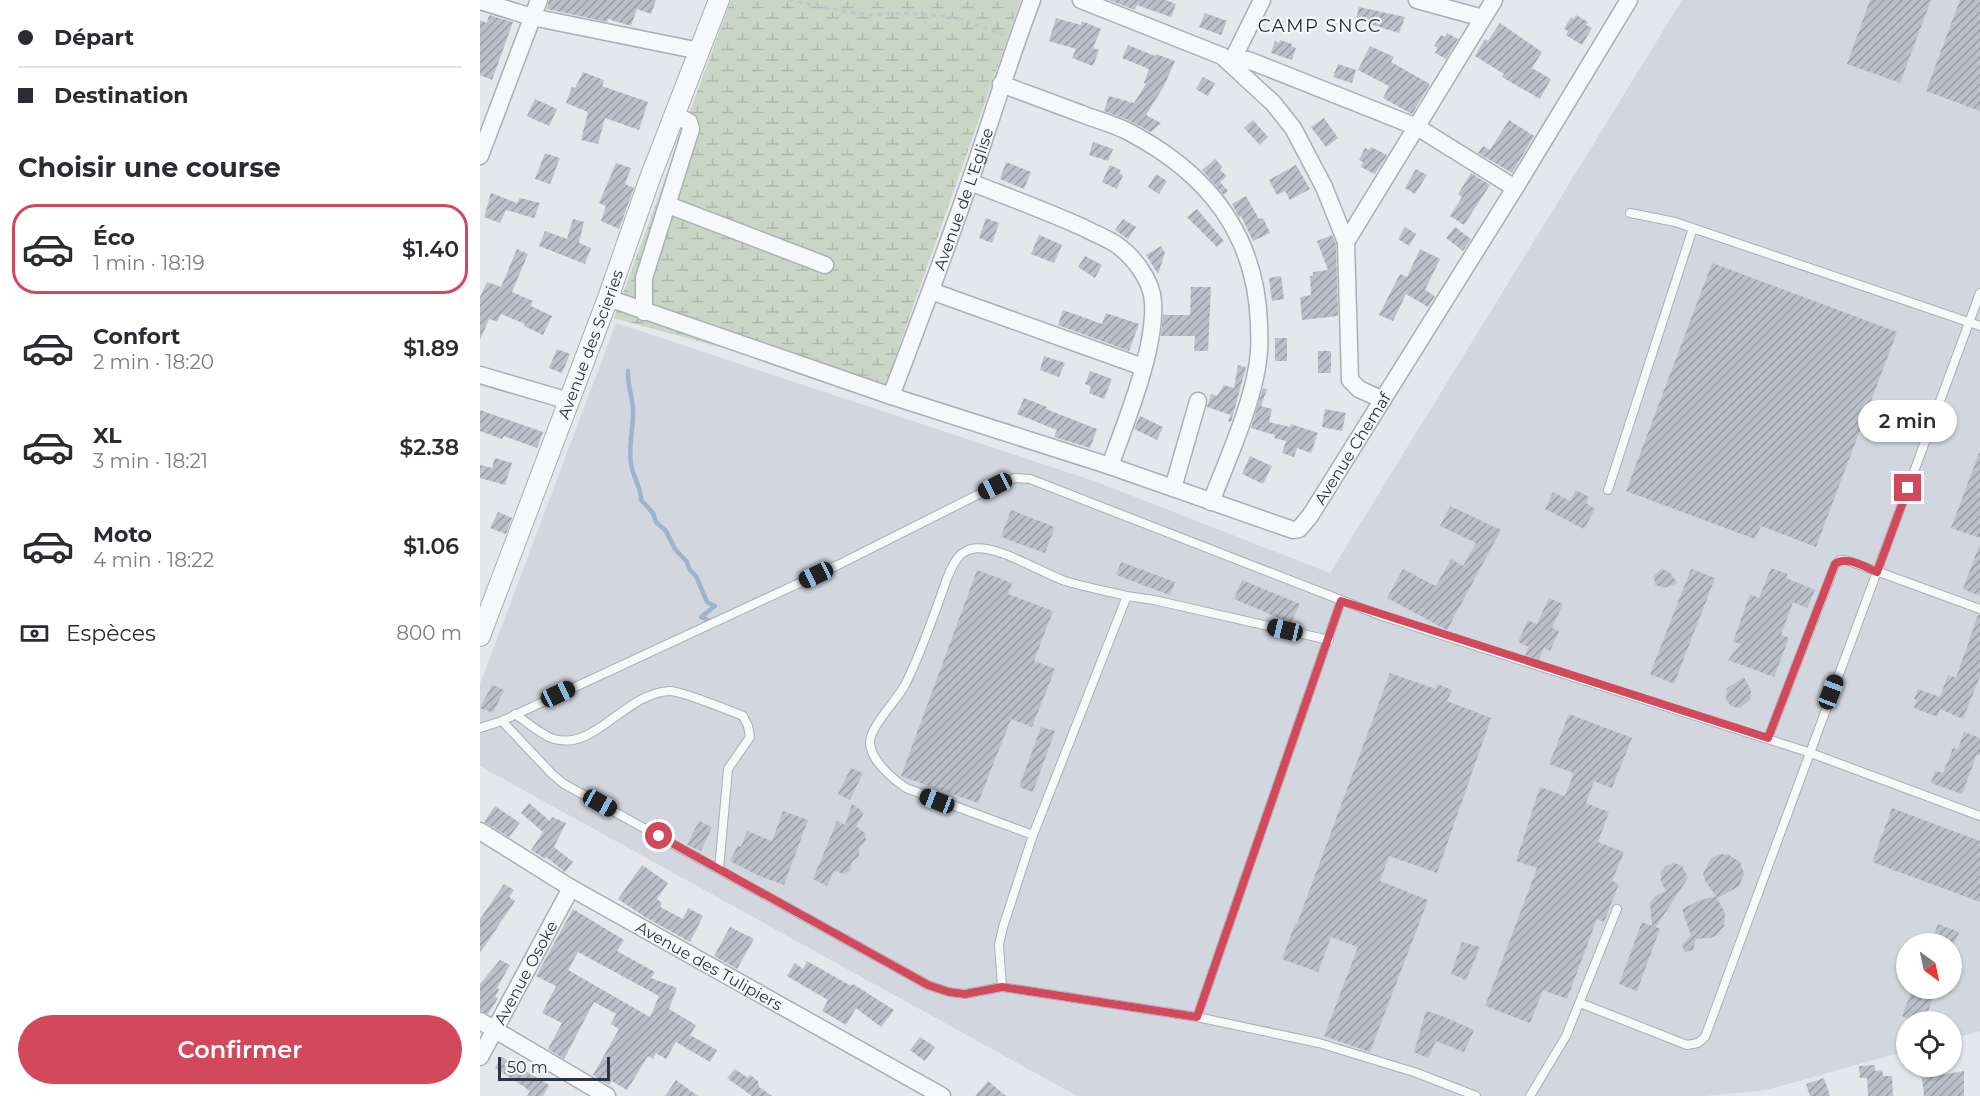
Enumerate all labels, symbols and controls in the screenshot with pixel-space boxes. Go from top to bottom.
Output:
district label: CAMP SNCC [1258,15,1382,37]
text: Départ [54,24,134,51]
text: Destination [54,82,189,109]
street label: Avenue de L'Eglise [929,125,997,273]
text: Choisir une course [18,151,281,184]
icon: car [21,222,75,276]
text: Éco [93,224,135,251]
text: $1.40 [402,236,459,263]
text: 1 min · 18:19 [93,251,205,275]
street label: Avenue des Scieries [554,267,627,421]
icon: car [21,321,75,375]
text: Confort [93,323,180,350]
text: $1.89 [403,335,459,362]
text: 2 min · 18:20 [93,350,214,374]
street label: Avenue Chemaf [1310,389,1395,508]
callout: 2 min [1858,401,1958,443]
text: 2 min [1879,409,1936,433]
icon: car [21,420,75,474]
text: XL [93,422,122,449]
text: $2.38 [399,434,459,461]
text: 3 min · 18:21 [93,449,208,473]
car [975,470,1015,502]
route end [1894,474,1921,501]
icon: car [21,519,75,573]
text: Moto [93,521,152,548]
text: $1.06 [403,533,459,560]
text: 4 min · 18:22 [93,548,214,572]
car [796,559,836,591]
icon: cash [18,617,51,650]
car [1265,617,1305,643]
text: Espèces [66,620,156,647]
text: 800 m [396,621,462,645]
car [1816,672,1846,712]
car [538,678,578,710]
car [580,786,620,820]
car [917,786,957,816]
route start [645,822,672,849]
street label: Avenue Osoke [490,917,561,1028]
street label: Avenue des Tulipiers [633,917,786,1014]
north arrow [1896,933,1962,999]
map controls [1896,933,1962,1077]
button: locate [1896,1011,1962,1077]
button: Confirmer [18,1015,462,1084]
scale bar [498,1054,610,1082]
text: 50 m [507,1058,548,1077]

